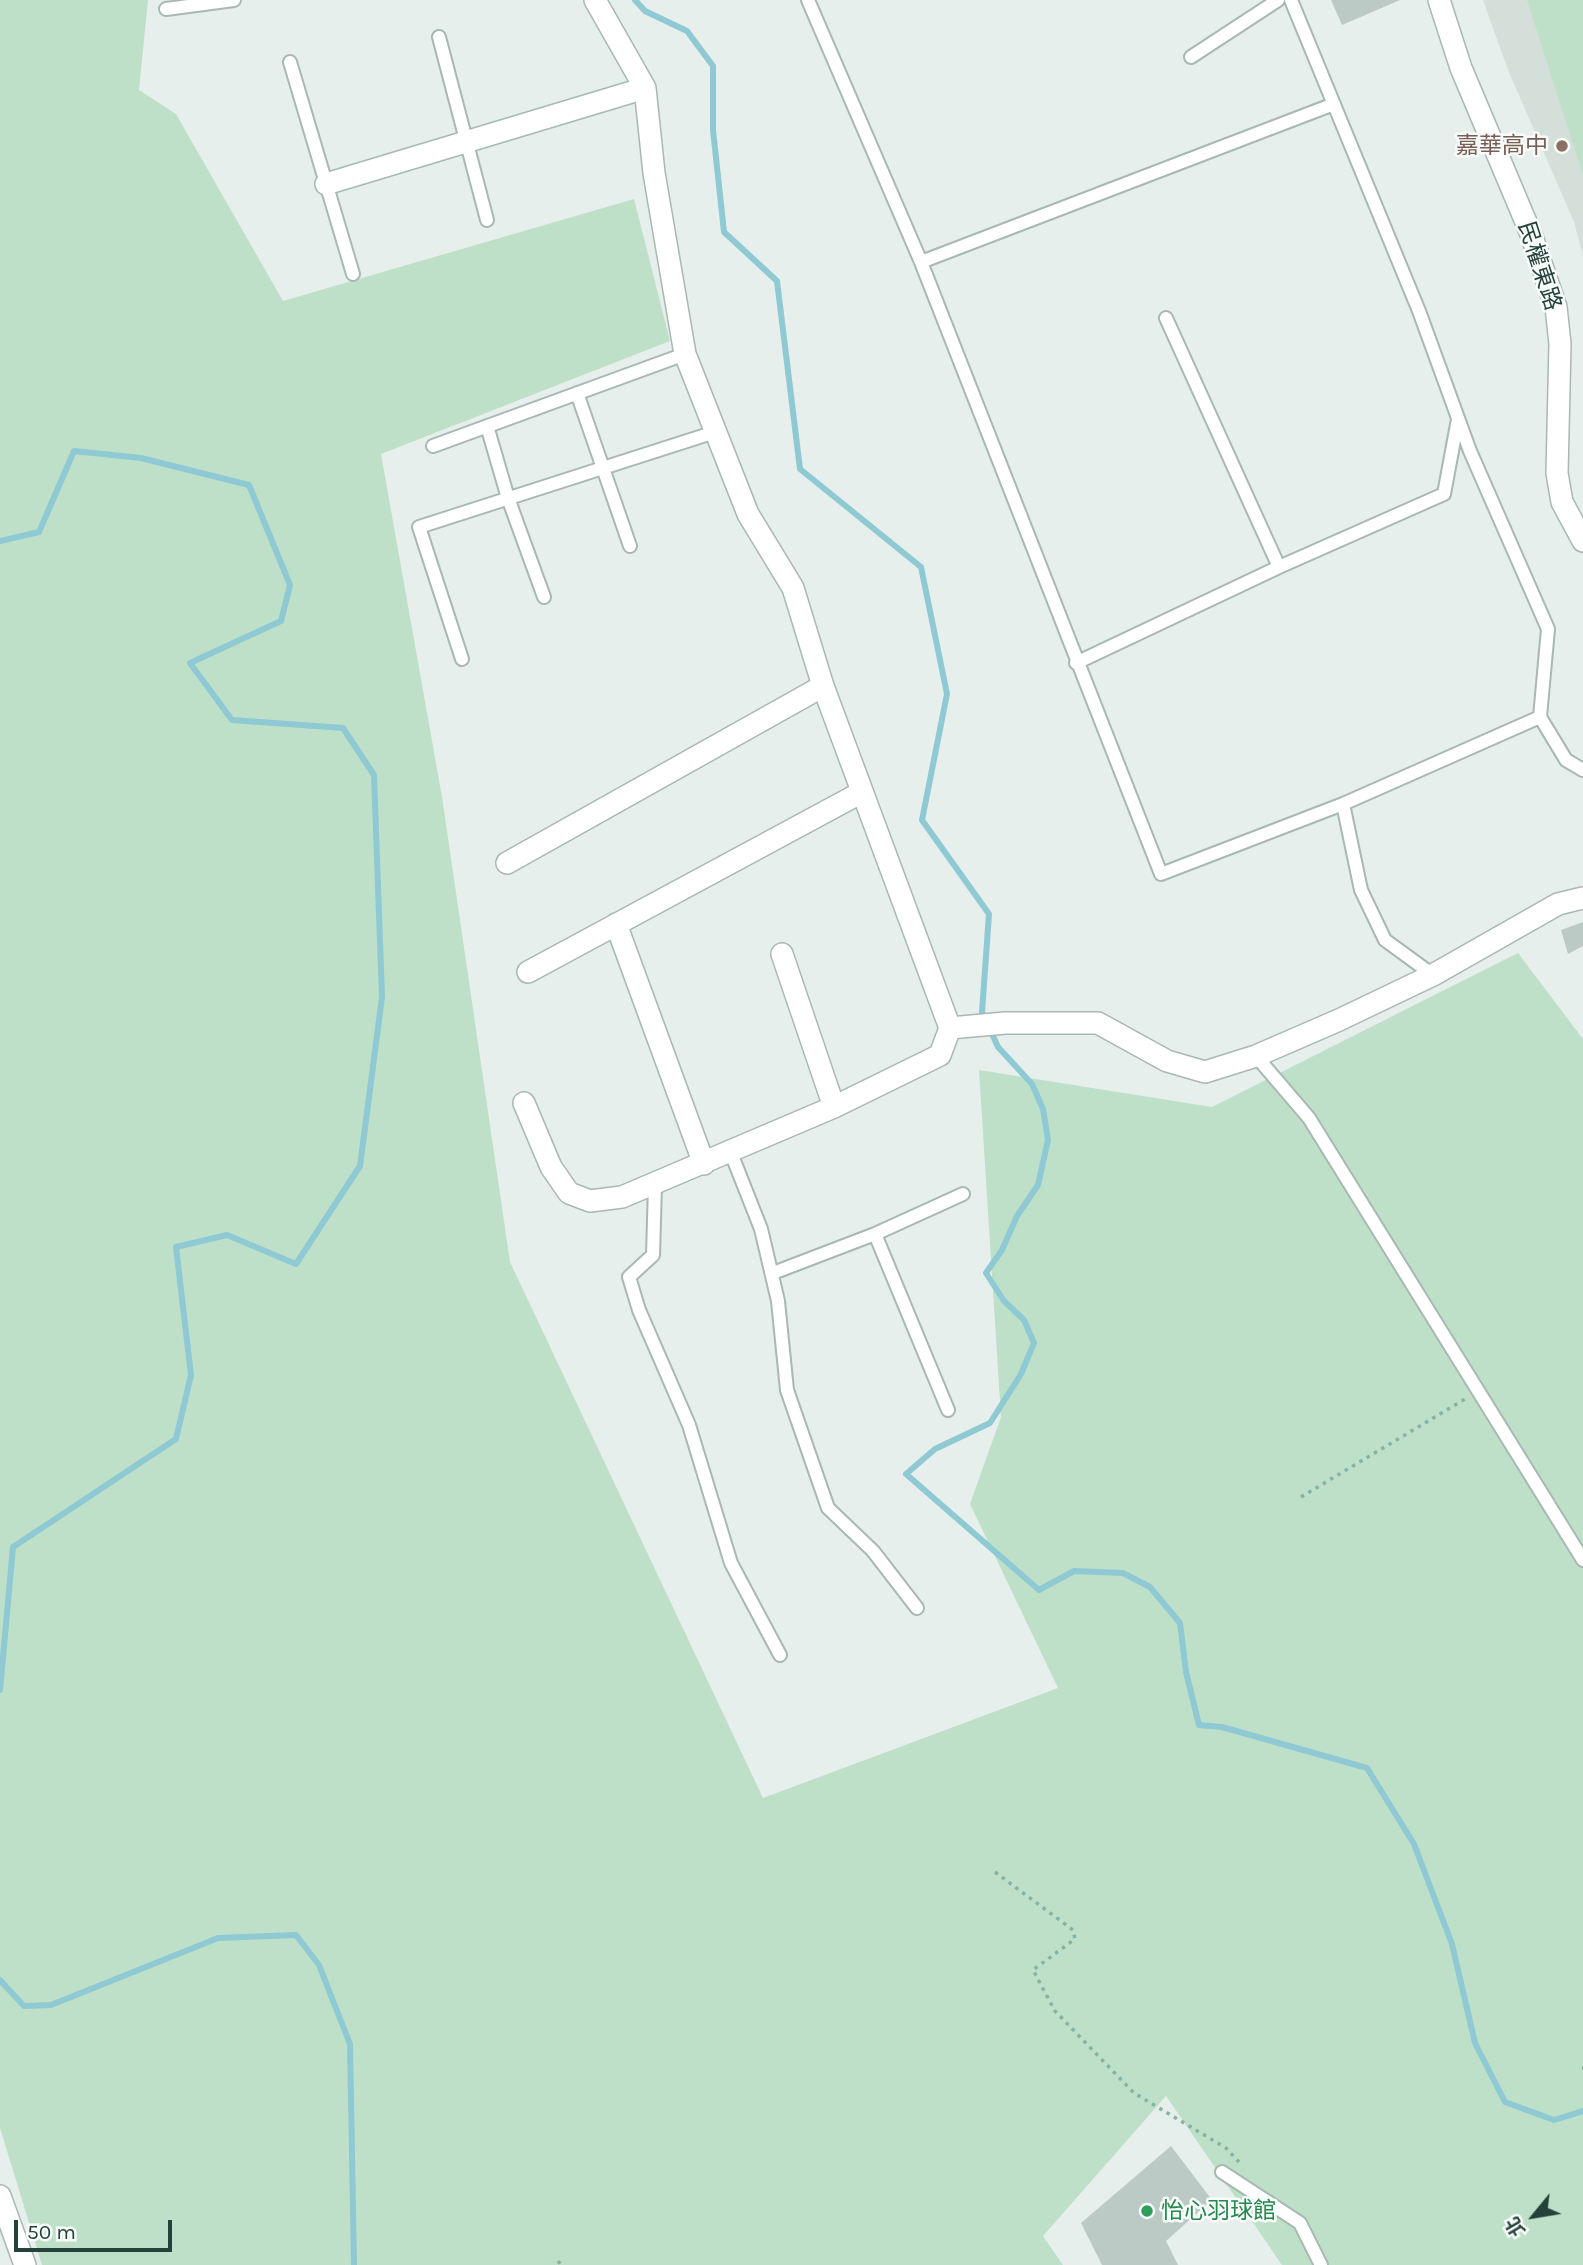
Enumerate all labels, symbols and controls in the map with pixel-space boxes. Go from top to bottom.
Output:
place label: 嘉華高中 [1456,132,1548,160]
marker: 嘉華高中 [1554,138,1570,154]
street label: 民權東路 [1512,218,1566,314]
north arrow [1499,2181,1569,2251]
place label: 怡心羽球館 [1161,2197,1276,2225]
marker: 怡心羽球館 [1139,2203,1155,2219]
scale bar [18,2206,175,2250]
text: 北 [1502,2213,1530,2240]
text: 50 m [27,2220,76,2244]

